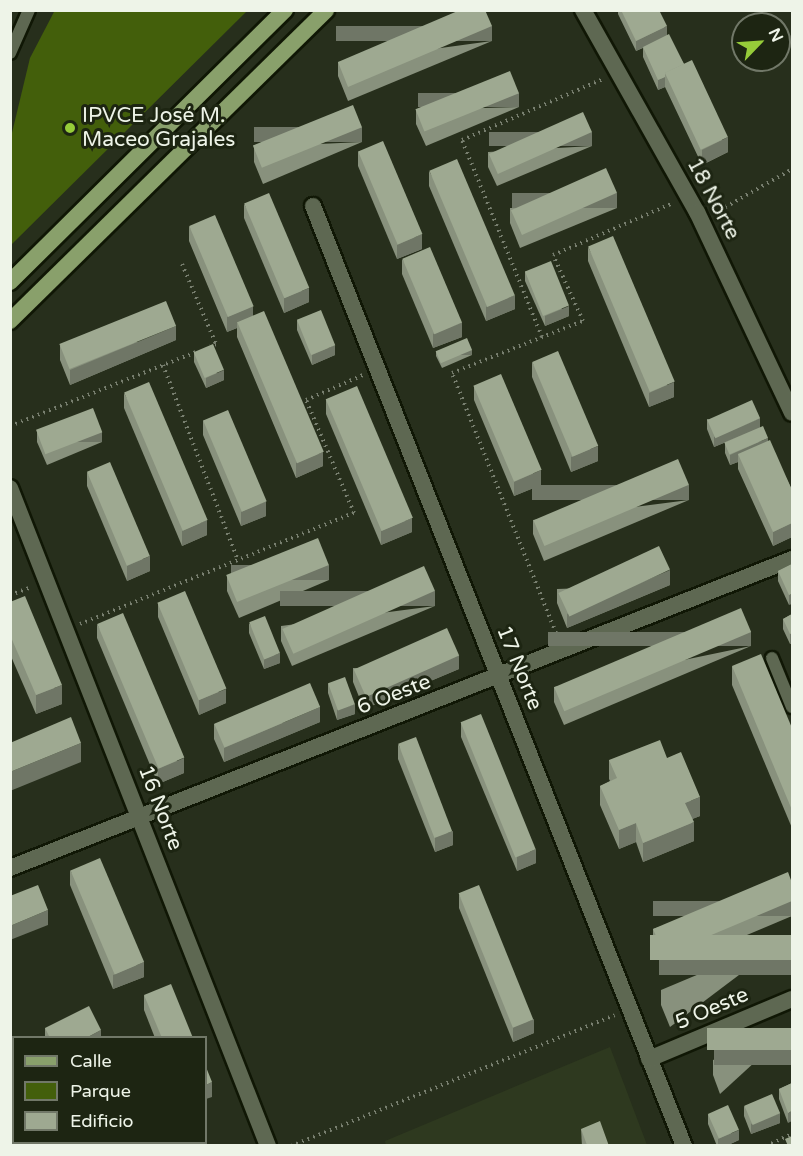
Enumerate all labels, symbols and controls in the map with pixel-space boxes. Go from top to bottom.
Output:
north arrow [731,12,791,72]
text: N [764,25,787,45]
place label: IPVCE José M. Maceo Grajales [82,103,235,153]
marker: IPVCE José M. Maceo Grajales [63,121,77,135]
street label: 18 Norte [681,154,745,244]
street label: 17 Norte [491,622,547,714]
street label: 6 Oeste [354,669,434,721]
street label: 16 Norte [132,762,188,854]
street label: 5 Oeste [672,982,752,1036]
legend [12,1036,207,1144]
text: Calle [70,1050,112,1072]
text: Parque [70,1080,131,1102]
text: Edificio [70,1110,134,1132]

